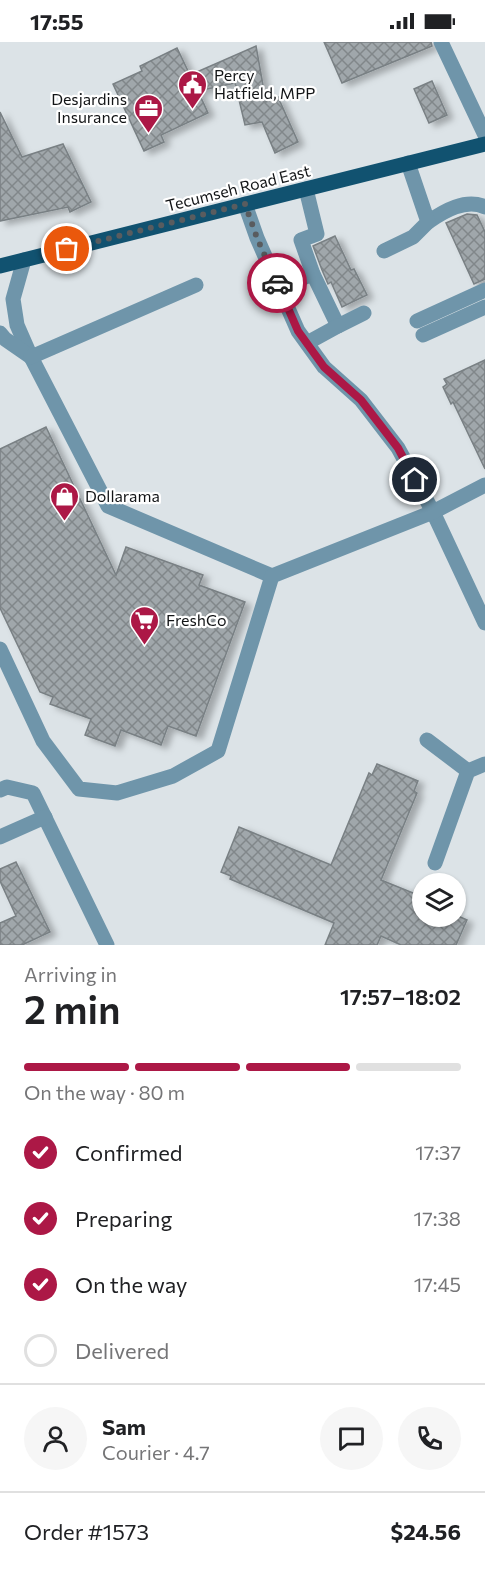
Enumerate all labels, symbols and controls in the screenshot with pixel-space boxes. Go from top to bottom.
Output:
text: 17:55 [30,8,84,35]
place label: Percy Hatfield, MPP [214,65,315,102]
public building icon: Percy Hatfield, MPP [177,68,209,110]
place label: Desjardins Insurance [51,89,127,126]
office icon: Desjardins Insurance [132,92,164,134]
street label: Tecumseh Road East [164,160,313,215]
pin [41,223,92,274]
icon: bag [50,232,83,265]
courier [247,253,307,313]
icon: car [261,267,294,300]
pin [389,454,440,505]
icon: home [398,463,431,496]
shop icon: Dollarama [48,480,80,522]
place label: Dollarama [85,486,160,505]
supermarket icon: FreshCo [129,604,161,646]
place label: FreshCo [166,610,226,629]
map controls [412,873,466,927]
button: layers [412,873,466,927]
text: Arriving in [24,962,117,986]
text: 17:57–18:02 [340,983,461,1010]
text: 2 min [24,984,121,1032]
text: On the way · 80 m [24,1080,185,1104]
icon: check [24,1136,57,1169]
text: Confirmed [75,1139,182,1166]
text: 17:37 [415,1140,461,1164]
icon: check [24,1202,57,1235]
text: Preparing [75,1205,172,1232]
text: 17:38 [414,1206,461,1230]
icon: check [24,1268,57,1301]
text: On the way [75,1271,187,1298]
text: 17:45 [414,1272,461,1296]
text: Delivered [75,1337,169,1364]
button: person [24,1407,87,1470]
button: chat [320,1407,383,1470]
button: phone [398,1407,461,1470]
text: Sam [102,1413,146,1440]
text: Courier · 4.7 [102,1440,210,1464]
text: Order #1573 [24,1518,149,1545]
text: $24.56 [391,1518,461,1545]

